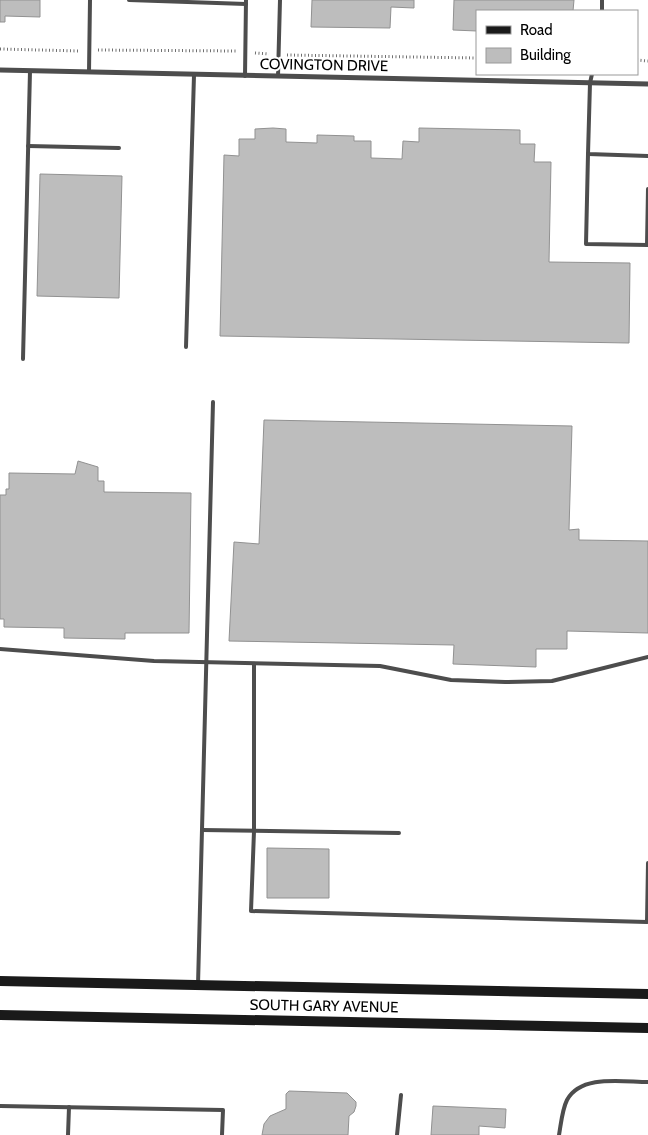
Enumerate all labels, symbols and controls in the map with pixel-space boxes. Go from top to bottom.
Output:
legend [476,10,638,75]
text: Road [520,21,553,39]
text: Building [520,46,571,64]
street label: COVINGTON DRIVE [260,55,388,75]
street label: SOUTH GARY AVENUE [249,996,399,1016]

